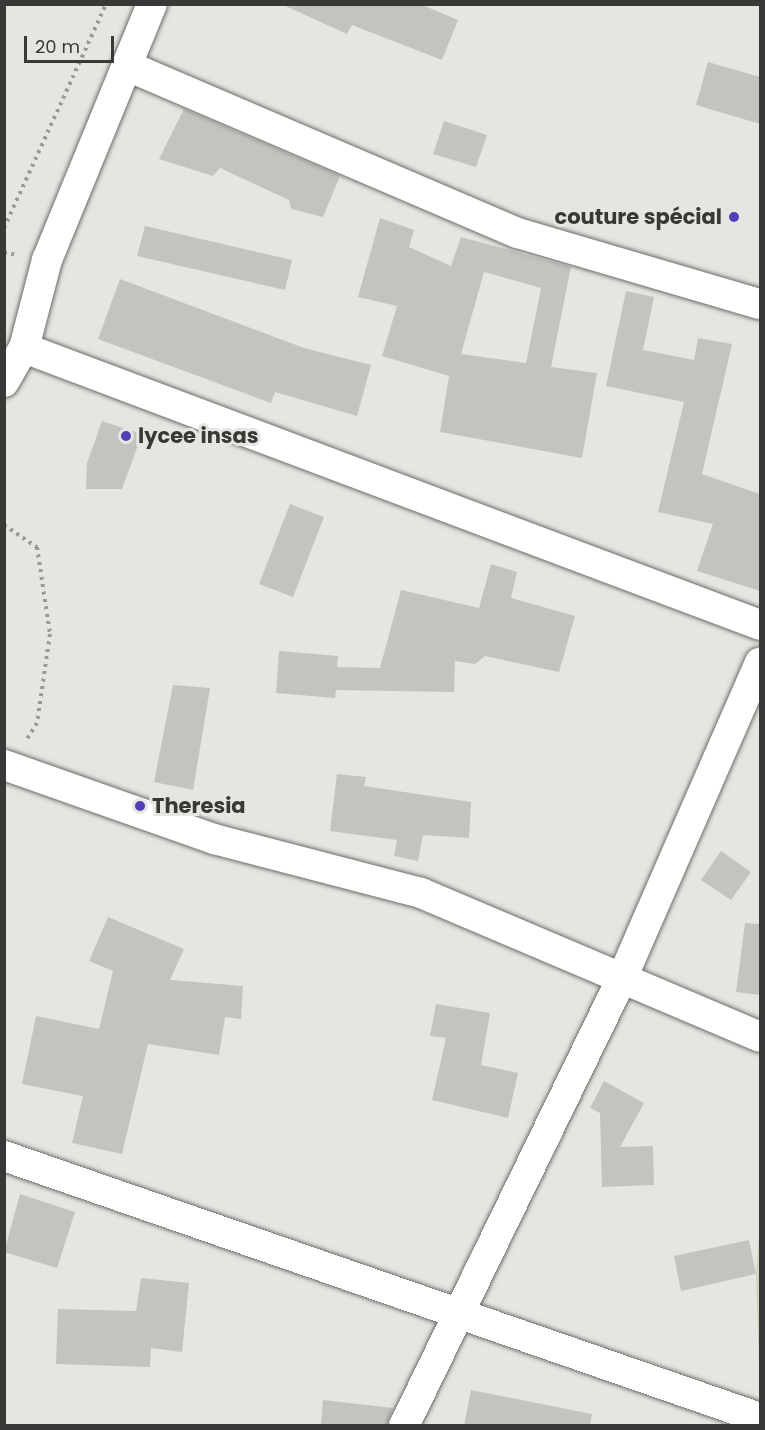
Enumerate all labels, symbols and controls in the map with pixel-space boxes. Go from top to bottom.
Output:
scale bar [27,24,117,62]
text: 20 m [35,34,80,59]
place label: couture spécial [554,204,722,230]
marker: couture spécial [727,210,741,224]
place label: lycee insas [138,423,259,449]
marker: lycee insas [119,429,133,443]
place label: Theresia [152,793,246,819]
marker: Theresia [133,799,147,813]

